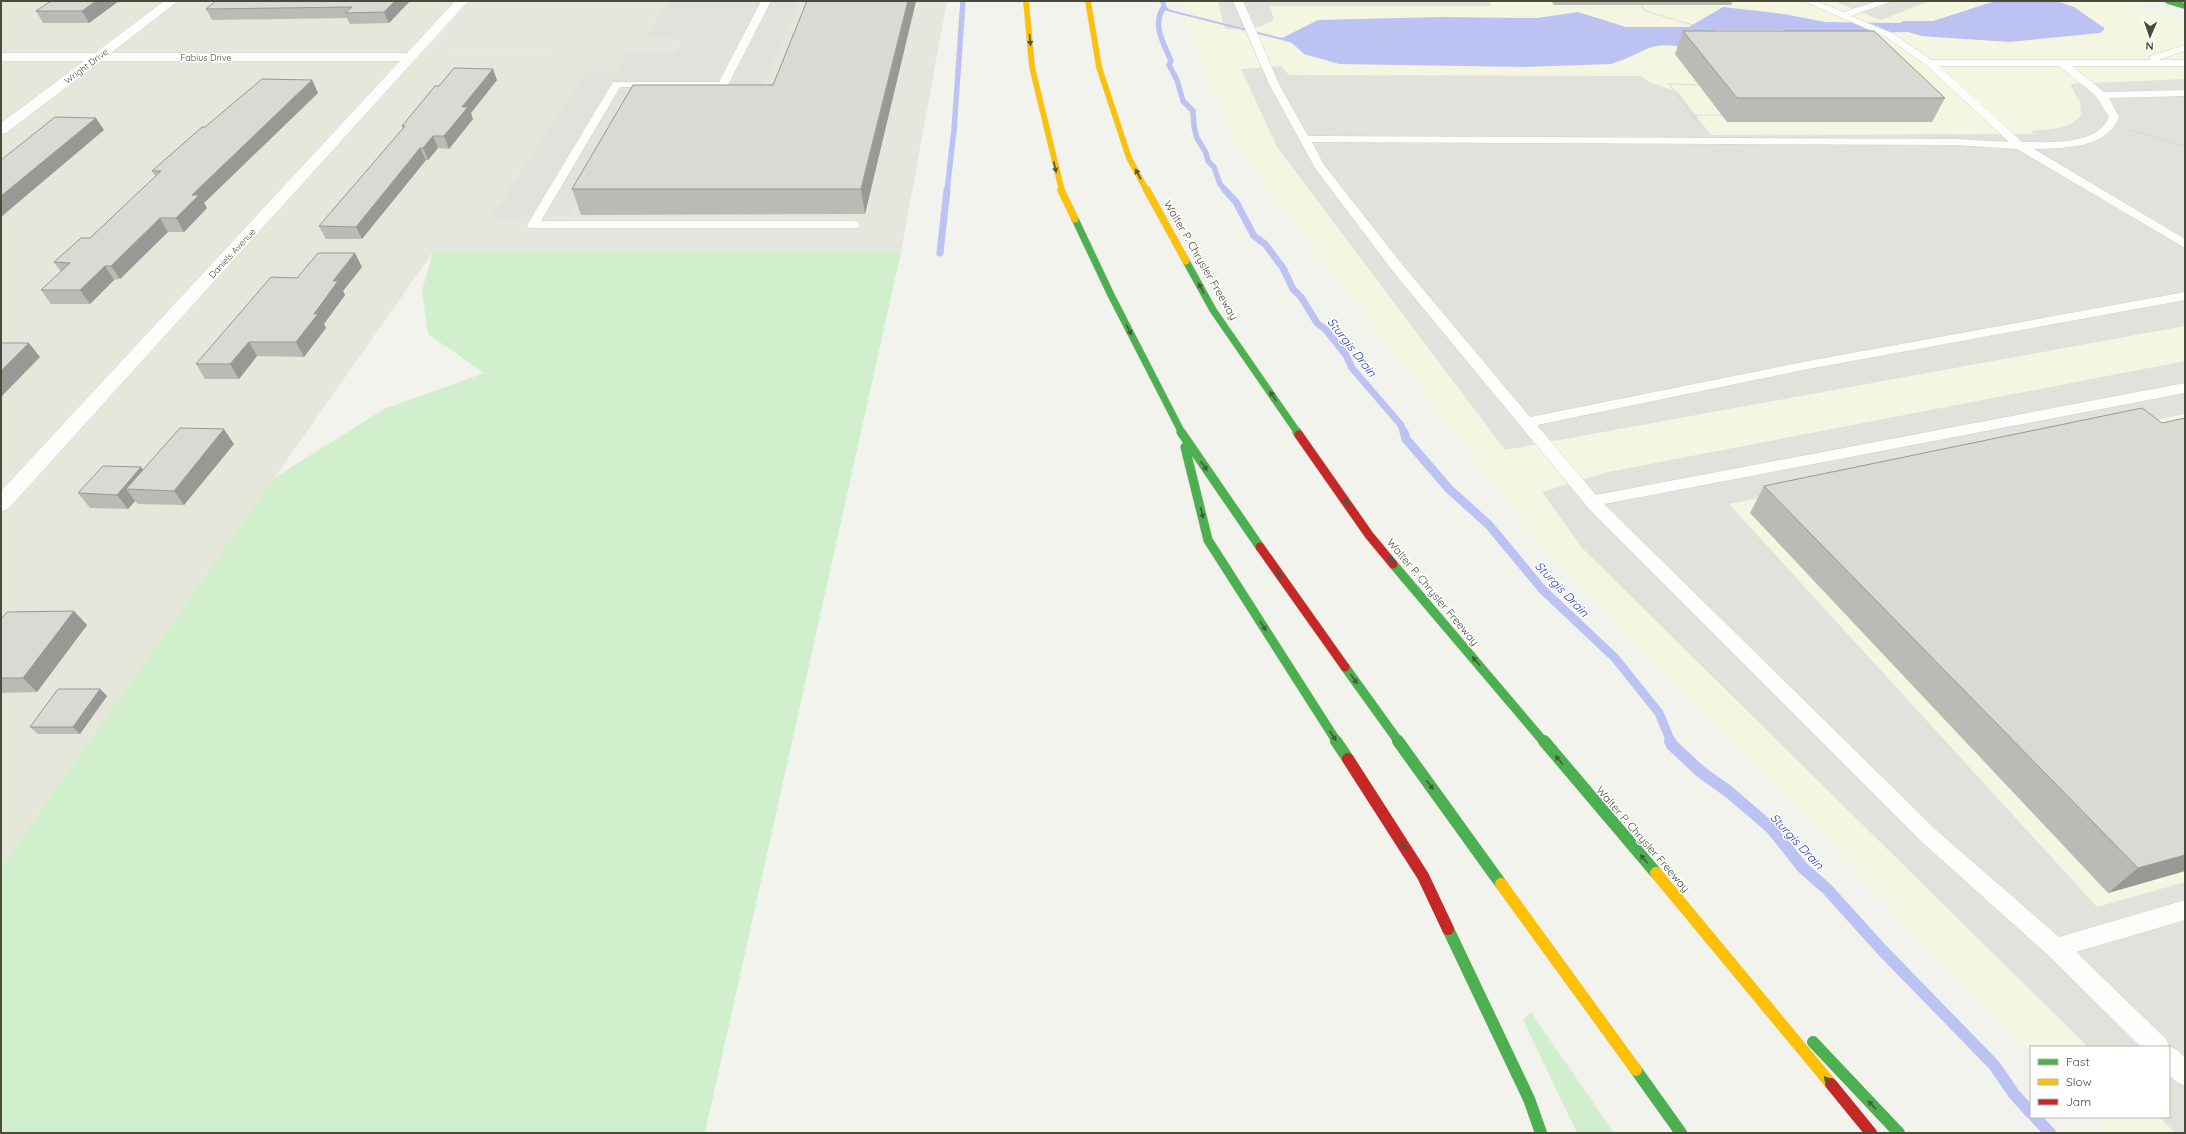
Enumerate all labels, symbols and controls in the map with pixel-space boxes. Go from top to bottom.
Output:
north arrow [2130,16,2170,56]
one-way arrow [1026,34,1033,46]
text: N [2145,39,2154,53]
street label: Wright Drive [62,46,110,86]
street label: Fabius Drive [180,52,232,63]
one-way arrow [1053,161,1059,173]
one-way arrow [1134,168,1141,180]
street label: Walter P. Chrysler Freeway [1161,198,1241,322]
street label: Daniels Avenue [206,226,258,280]
one-way arrow [1197,282,1204,294]
water label: Sturgis Drain [1324,314,1380,380]
one-way arrow [1126,324,1132,336]
one-way arrow [1269,391,1277,401]
one-way arrow [1200,461,1208,472]
one-way arrow [1343,498,1351,508]
one-way arrow [1199,507,1205,519]
street label: Walter P. Chrysler Freeway [1384,535,1482,649]
one-way arrow [1387,556,1396,567]
water label: Sturgis Drain [1532,558,1593,620]
one-way arrow [1274,568,1282,578]
one-way arrow [1260,620,1267,632]
one-way arrow [1471,656,1480,666]
one-way arrow [1350,674,1358,684]
one-way arrow [1329,731,1337,741]
one-way arrow [1555,755,1564,766]
one-way arrow [1426,779,1434,790]
street label: Walter P. Chrysler Freeway [1593,783,1693,895]
water label: Sturgis Drain [1767,810,1827,873]
one-way arrow [1399,840,1407,850]
one-way arrow [1639,854,1649,864]
legend [2030,1046,2170,1118]
text: Fast [2066,1054,2090,1069]
text: Slow [2066,1074,2092,1089]
one-way arrow [1824,1076,1833,1087]
text: Jam [2066,1094,2091,1109]
one-way arrow [1868,1100,1877,1109]

